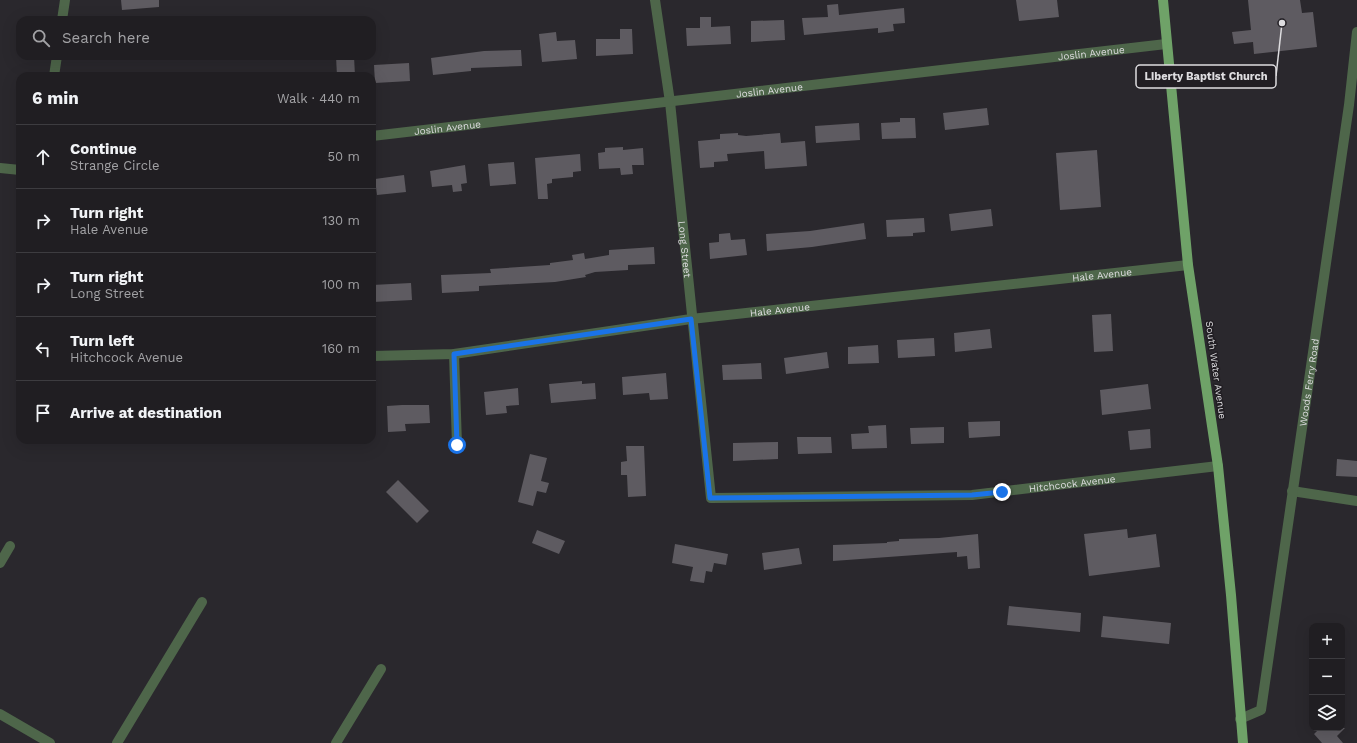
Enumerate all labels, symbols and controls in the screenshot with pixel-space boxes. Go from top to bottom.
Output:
search box [16,16,376,60]
icon: search [30,27,52,49]
text: Search here [62,29,150,47]
street label: Joslin Avenue [1057,43,1125,62]
callout: Liberty Baptist Church [1136,65,1276,88]
text: Liberty Baptist Church [1144,70,1268,83]
street label: Joslin Avenue [735,81,804,99]
text: 6 min [32,88,79,108]
text: Walk · 440 m [277,91,360,106]
street label: Joslin Avenue [413,118,482,137]
text: Continue [70,140,137,158]
icon: ahead [32,146,54,168]
text: 50 m [328,149,360,164]
text: Strange Circle [70,158,159,173]
text: Turn right [70,204,143,222]
icon: right [32,210,54,232]
text: 130 m [322,213,360,228]
street label: Long Street [677,220,694,279]
text: Hale Avenue [70,222,148,237]
street label: Hale Avenue [1071,266,1133,283]
text: Turn right [70,268,143,286]
icon: right [32,274,54,296]
text: 100 m [322,277,360,292]
text: Long Street [70,286,144,301]
street label: Hale Avenue [749,301,811,318]
street label: South Water Avenue [1204,320,1228,420]
text: Turn left [70,332,134,350]
icon: left [32,338,54,360]
street label: Woods Ferry Road [1297,338,1320,427]
text: 160 m [322,341,360,356]
text: Hitchcock Avenue [70,350,183,365]
icon: arrive [32,402,54,424]
text: Arrive at destination [70,404,222,422]
route start [448,436,466,454]
street label: Hitchcock Avenue [1028,473,1116,494]
route end [993,483,1011,501]
map controls [1309,623,1345,731]
button: + [1309,623,1345,659]
button: − [1309,659,1345,695]
button: layers [1309,695,1345,731]

